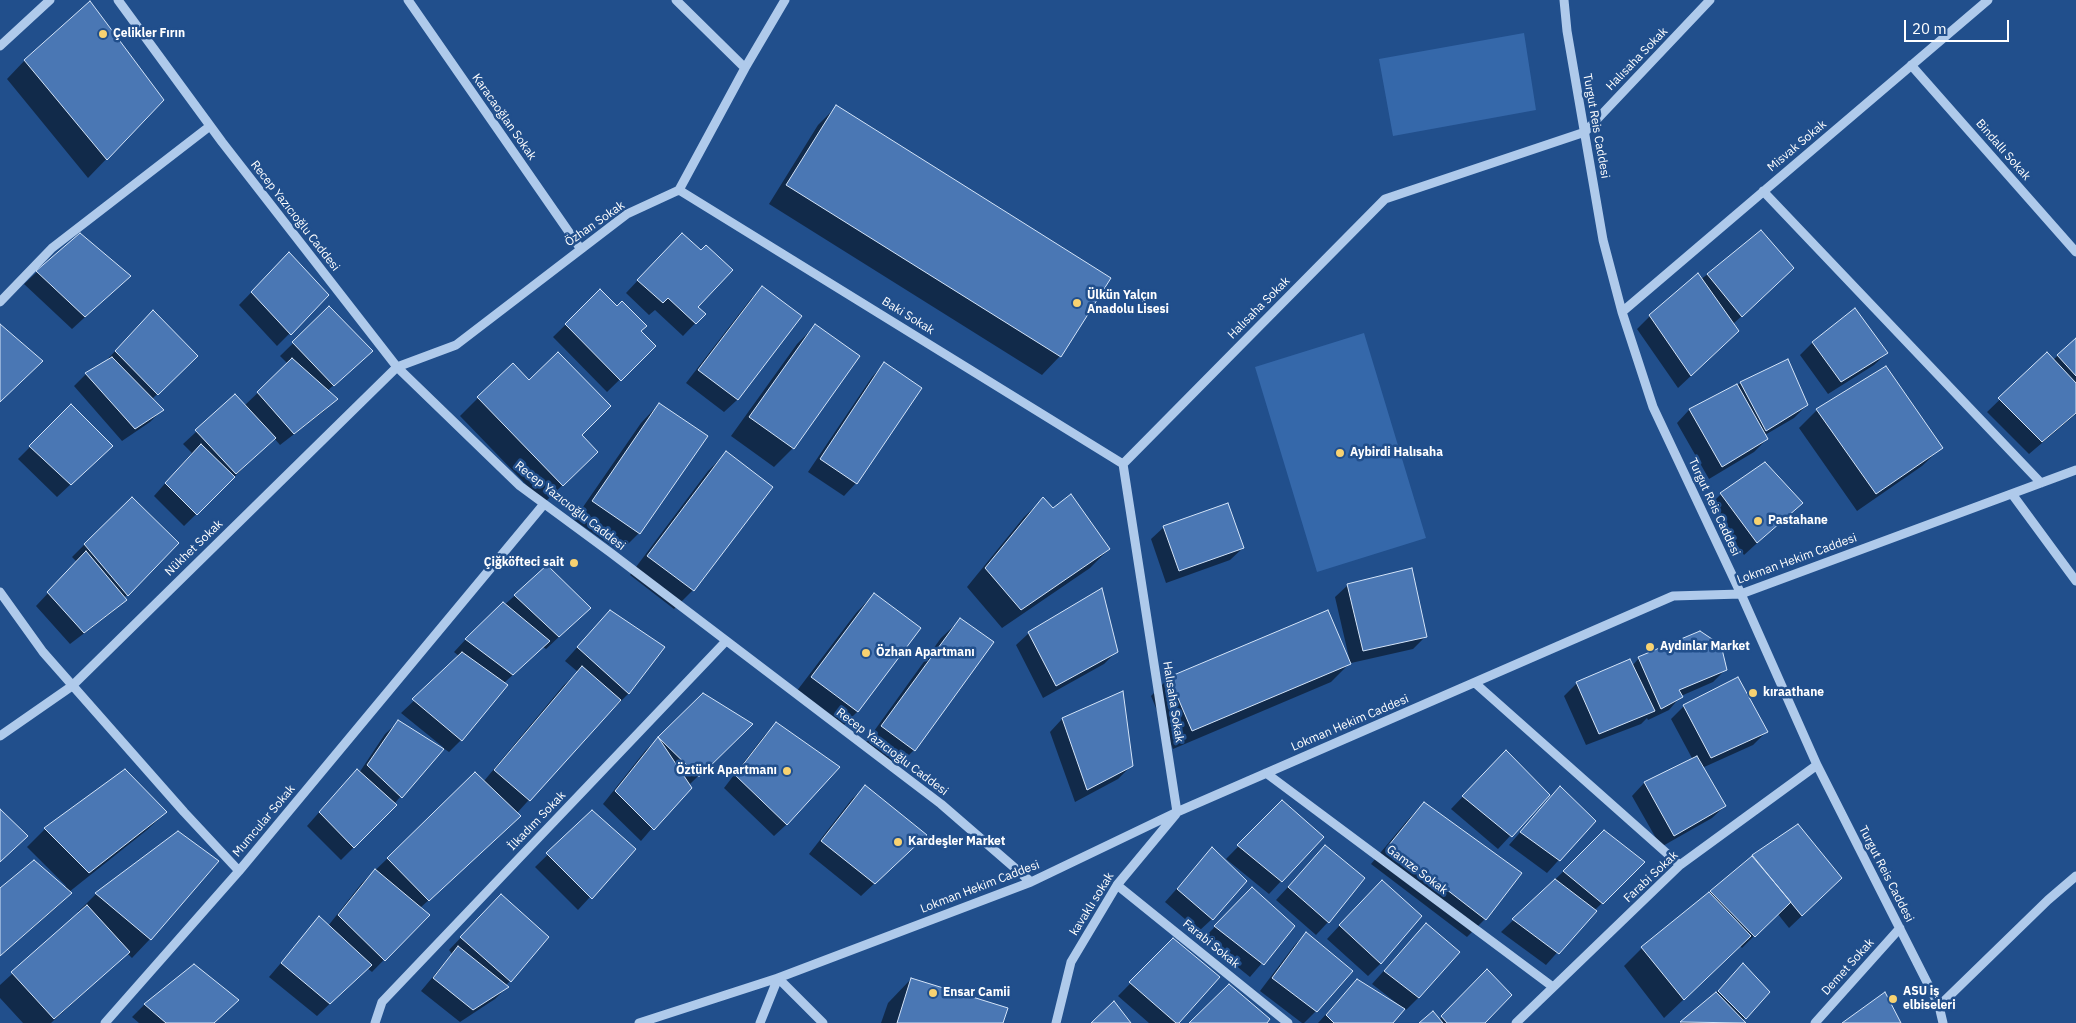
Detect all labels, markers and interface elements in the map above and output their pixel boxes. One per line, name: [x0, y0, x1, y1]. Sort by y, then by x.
scale bar: [1906, 10, 2011, 42]
text: 20 m: [1912, 19, 1947, 38]
street label: Halısaha Sokak: [1603, 24, 1671, 94]
place label: Çelikler Fırın: [113, 27, 185, 41]
marker: Çelikler Fırın: [97, 28, 109, 40]
street label: Karacaoğlan Sokak: [469, 71, 539, 163]
street label: Turgut Reis Caddesi: [1580, 72, 1612, 180]
street label: Misvak Sokak: [1765, 117, 1829, 175]
street label: Bindallı Sokak: [1973, 117, 2033, 183]
street label: Recep Yazıcıoğlu Caddesi: [247, 158, 343, 274]
street label: Özhan Sokak: [562, 198, 628, 250]
street label: Halısaha Sokak: [1225, 274, 1293, 342]
place label: Ülkün Yalçın Anadolu Lisesi: [1087, 289, 1169, 317]
street label: Baki Sokak: [879, 294, 937, 338]
marker: Ülkün Yalçın Anadolu Lisesi: [1071, 297, 1083, 309]
place label: Aybirdi Halısaha: [1350, 446, 1443, 460]
marker: Aybirdi Halısaha: [1334, 447, 1346, 459]
street label: Turgut Reis Caddesi: [1685, 456, 1743, 558]
street label: Recep Yazıcıoğlu Caddesi: [512, 458, 628, 554]
place label: Pastahane: [1768, 514, 1828, 528]
marker: Pastahane: [1752, 515, 1764, 527]
street label: Nükhet Sokak: [162, 517, 226, 579]
street label: Lokman Hekim Caddesi: [1735, 531, 1859, 587]
place label: Çiğköfteci sait: [484, 556, 564, 570]
marker: Çiğköfteci sait: [568, 557, 580, 569]
place label: Aydınlar Market: [1660, 640, 1750, 654]
marker: Aydınlar Market: [1644, 641, 1656, 653]
place label: Özhan Apartmanı: [876, 646, 975, 660]
marker: Özhan Apartmanı: [860, 647, 872, 659]
street label: Halısaha Sokak: [1159, 660, 1187, 744]
place label: kıraathane: [1763, 686, 1824, 700]
marker: kıraathane: [1747, 687, 1759, 699]
street label: Lokman Hekim Caddesi: [1289, 692, 1411, 754]
street label: Recep Yazıcıoğlu Caddesi: [833, 705, 951, 799]
place label: Öztürk Apartmanı: [676, 764, 777, 778]
marker: Öztürk Apartmanı: [781, 765, 793, 777]
street label: Mumcular Sokak: [230, 782, 298, 860]
street label: İlkadım Sokak: [505, 788, 569, 854]
street label: Turgut Reis Caddesi: [1855, 823, 1917, 925]
place label: Kardeşler Market: [908, 835, 1005, 849]
marker: Kardeşler Market: [892, 836, 904, 848]
street label: Gamze Sokak: [1384, 842, 1450, 898]
street label: Farabi Sokak: [1621, 848, 1681, 906]
street label: Lokman Hekim Caddesi: [918, 858, 1042, 916]
street label: kavaklı sokak: [1067, 870, 1117, 938]
street label: Farabi Sokak: [1180, 917, 1242, 971]
street label: Demet Sokak: [1819, 936, 1877, 998]
place label: ASU iş elbiseleri: [1903, 985, 1956, 1013]
place label: Ensar Camii: [943, 986, 1010, 1000]
marker: Ensar Camii: [927, 987, 939, 999]
marker: ASU iş elbiseleri: [1887, 993, 1899, 1005]

